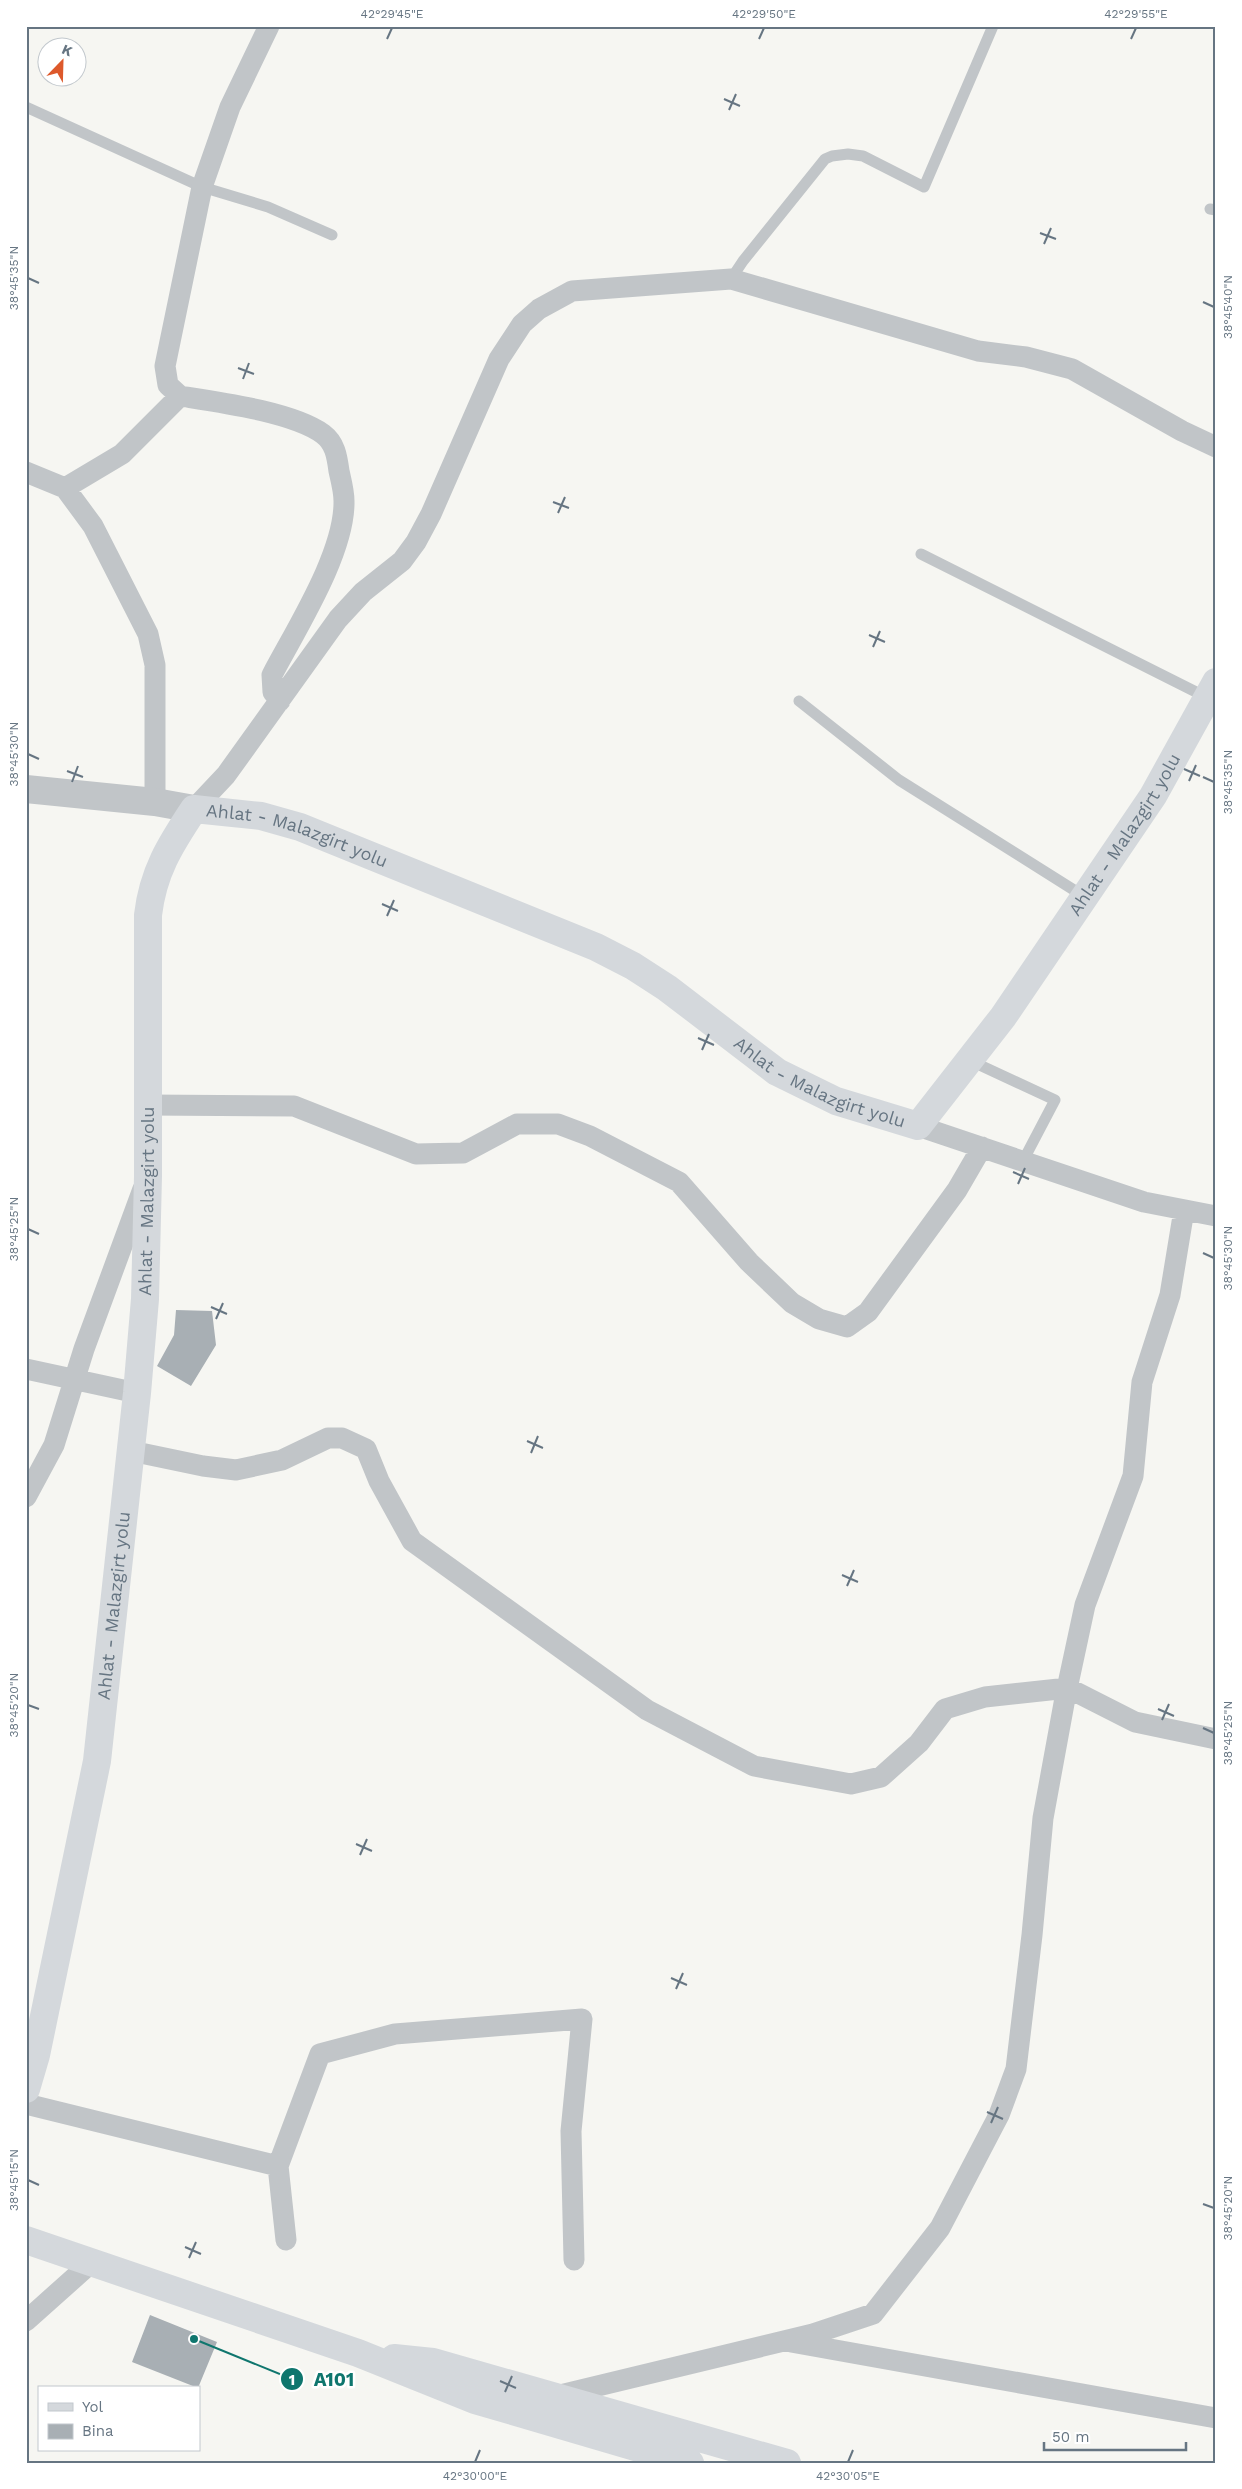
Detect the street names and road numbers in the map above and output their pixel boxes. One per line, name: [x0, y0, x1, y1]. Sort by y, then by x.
street label: Ahlat - Malazgirt yolu: [1064, 750, 1185, 919]
street label: Ahlat - Malazgirt yolu: [205, 799, 391, 871]
street label: Ahlat - Malazgirt yolu: [730, 1032, 908, 1132]
street label: Ahlat - Malazgirt yolu: [134, 1107, 158, 1296]
street label: Ahlat - Malazgirt yolu: [93, 1510, 134, 1701]

